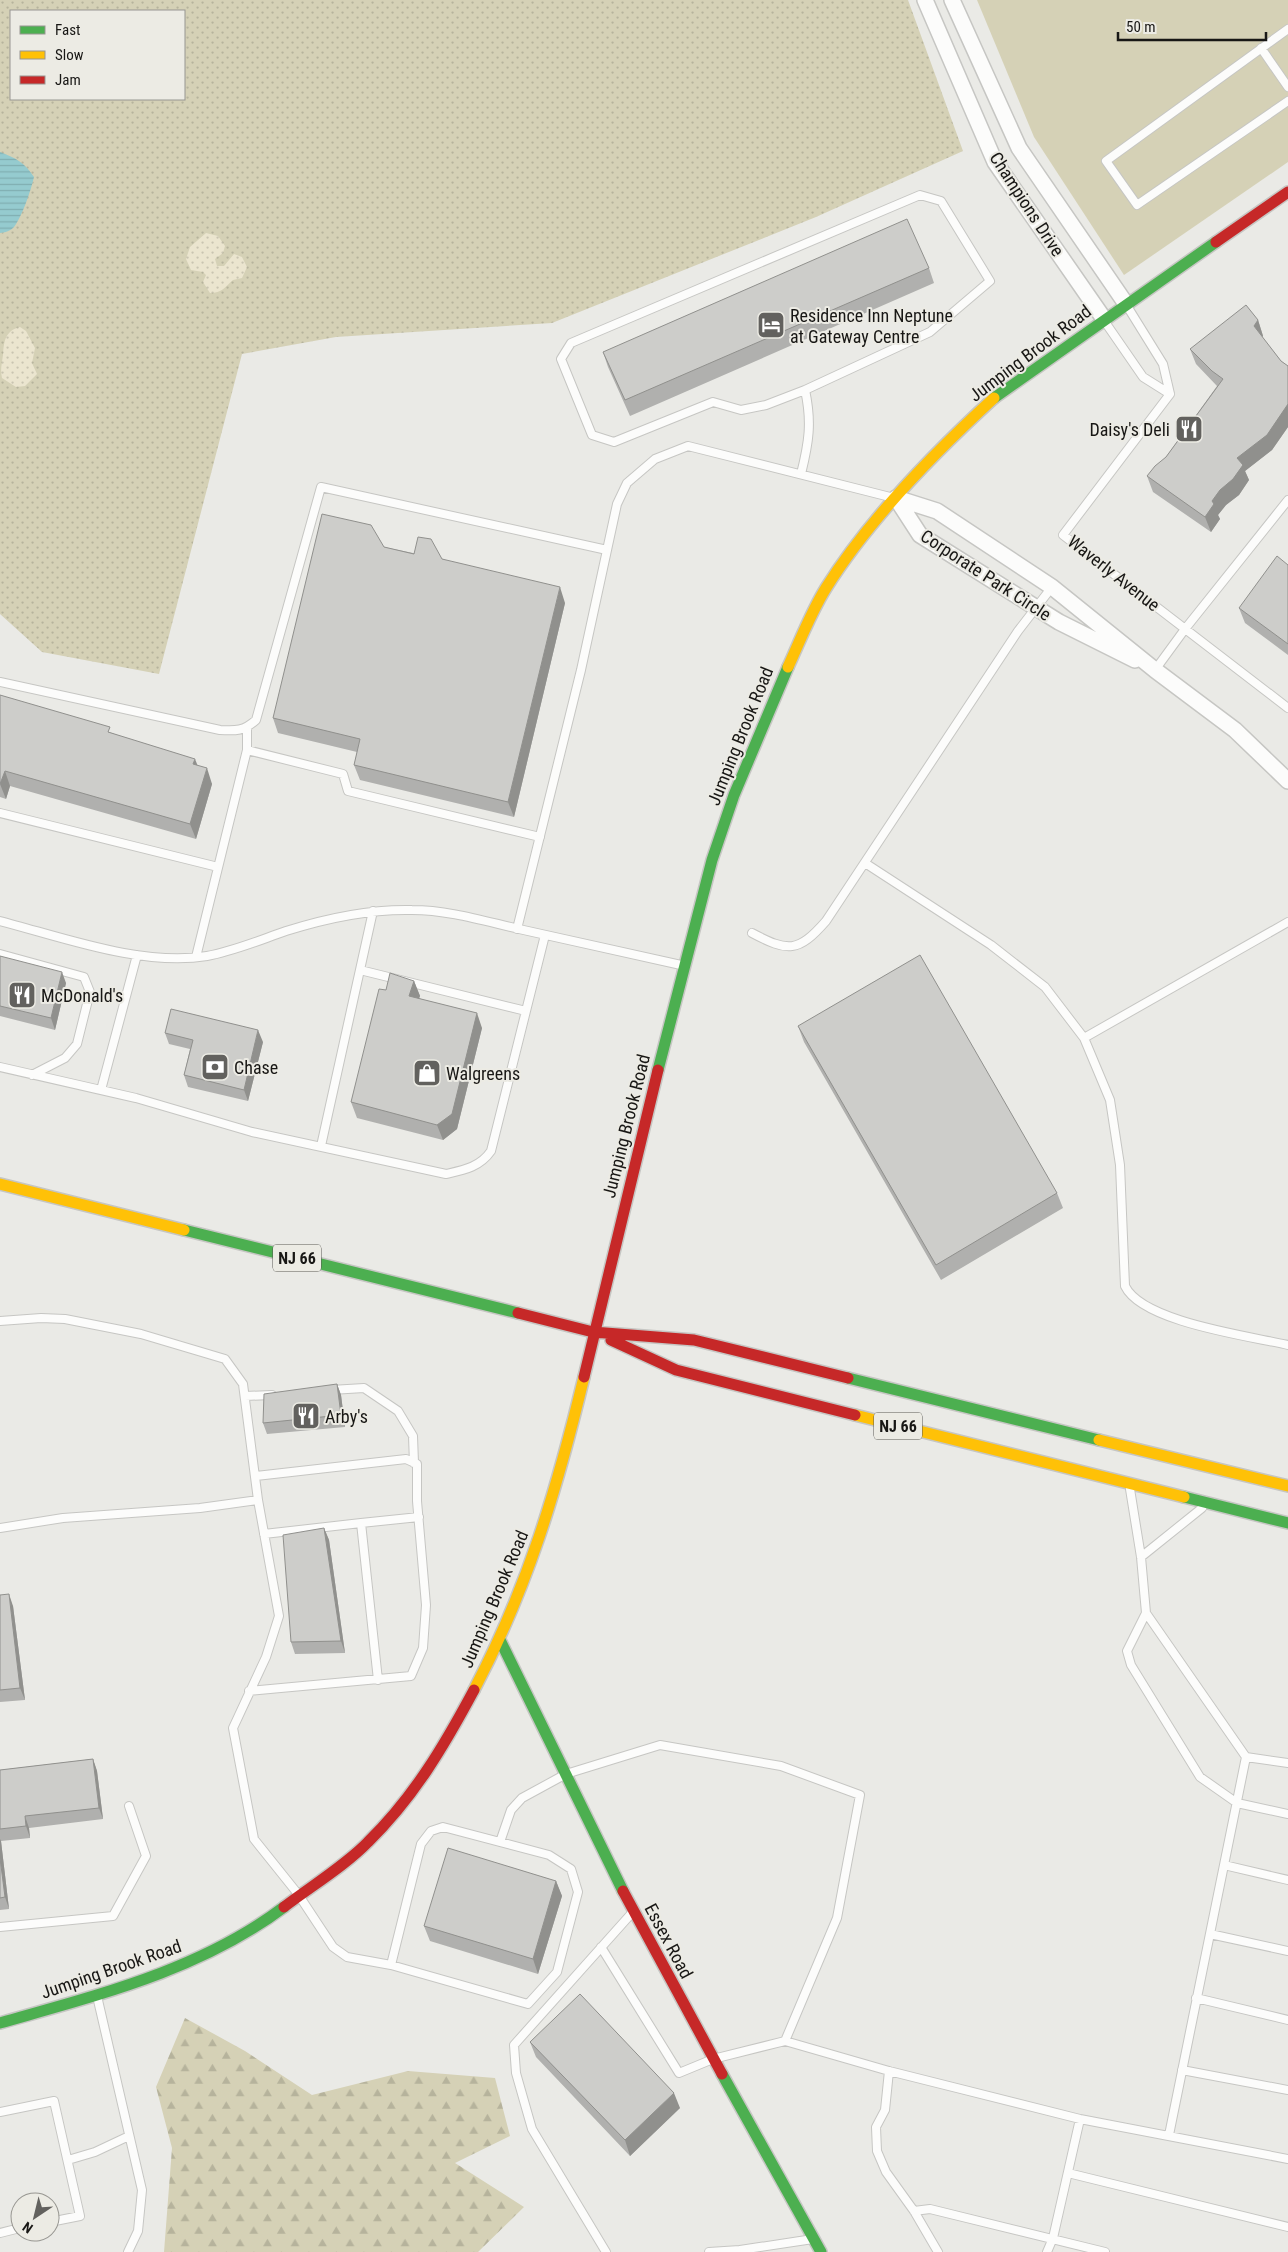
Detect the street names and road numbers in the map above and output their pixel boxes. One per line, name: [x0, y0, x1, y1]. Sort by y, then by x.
street label: Champions Drive: [985, 148, 1069, 260]
street label: Jumping Brook Road: [965, 300, 1095, 406]
street label: Corporate Park Circle: [917, 525, 1055, 625]
street label: Waverly Avenue: [1064, 531, 1164, 615]
street label: Jumping Brook Road: [703, 664, 777, 808]
street label: Jumping Brook Road: [598, 1052, 654, 1200]
road number: NJ 66: [273, 1244, 321, 1272]
road number: NJ 66: [874, 1412, 922, 1440]
street label: Jumping Brook Road: [456, 1527, 532, 1671]
street label: Essex Road: [640, 1900, 698, 1982]
street label: Jumping Brook Road: [38, 1935, 184, 2003]

